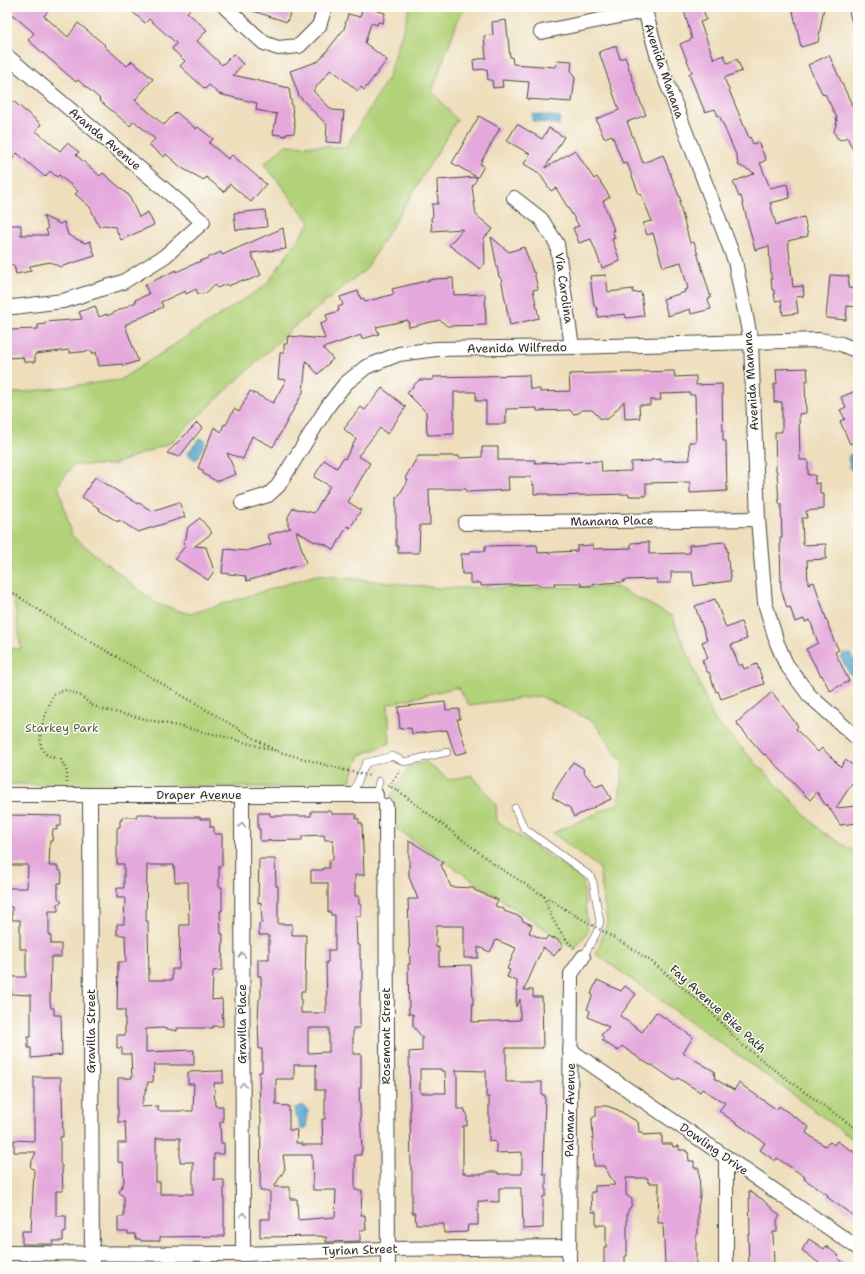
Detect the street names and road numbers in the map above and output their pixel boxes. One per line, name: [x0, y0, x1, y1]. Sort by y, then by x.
street label: Avenida Manana: [640, 21, 688, 121]
street label: Aranda Avenue: [65, 104, 145, 174]
street label: Via Carolina: [551, 252, 577, 325]
street label: Avenida Manana: [740, 330, 762, 431]
street label: Avenida Wilfredo: [467, 339, 567, 357]
street label: Manana Place: [570, 512, 654, 530]
street label: Draper Avenue: [156, 787, 242, 803]
street label: Fay Avenue Bike Path: [666, 961, 770, 1057]
street label: Gravilla Place: [234, 984, 250, 1064]
street label: Rosemont Street: [378, 988, 394, 1084]
street label: Gravilla Street: [83, 989, 99, 1073]
street label: Palomar Avenue: [561, 1063, 579, 1157]
street label: Dowling Drive: [676, 1119, 752, 1179]
street label: Tyrian Street: [322, 1241, 398, 1259]

